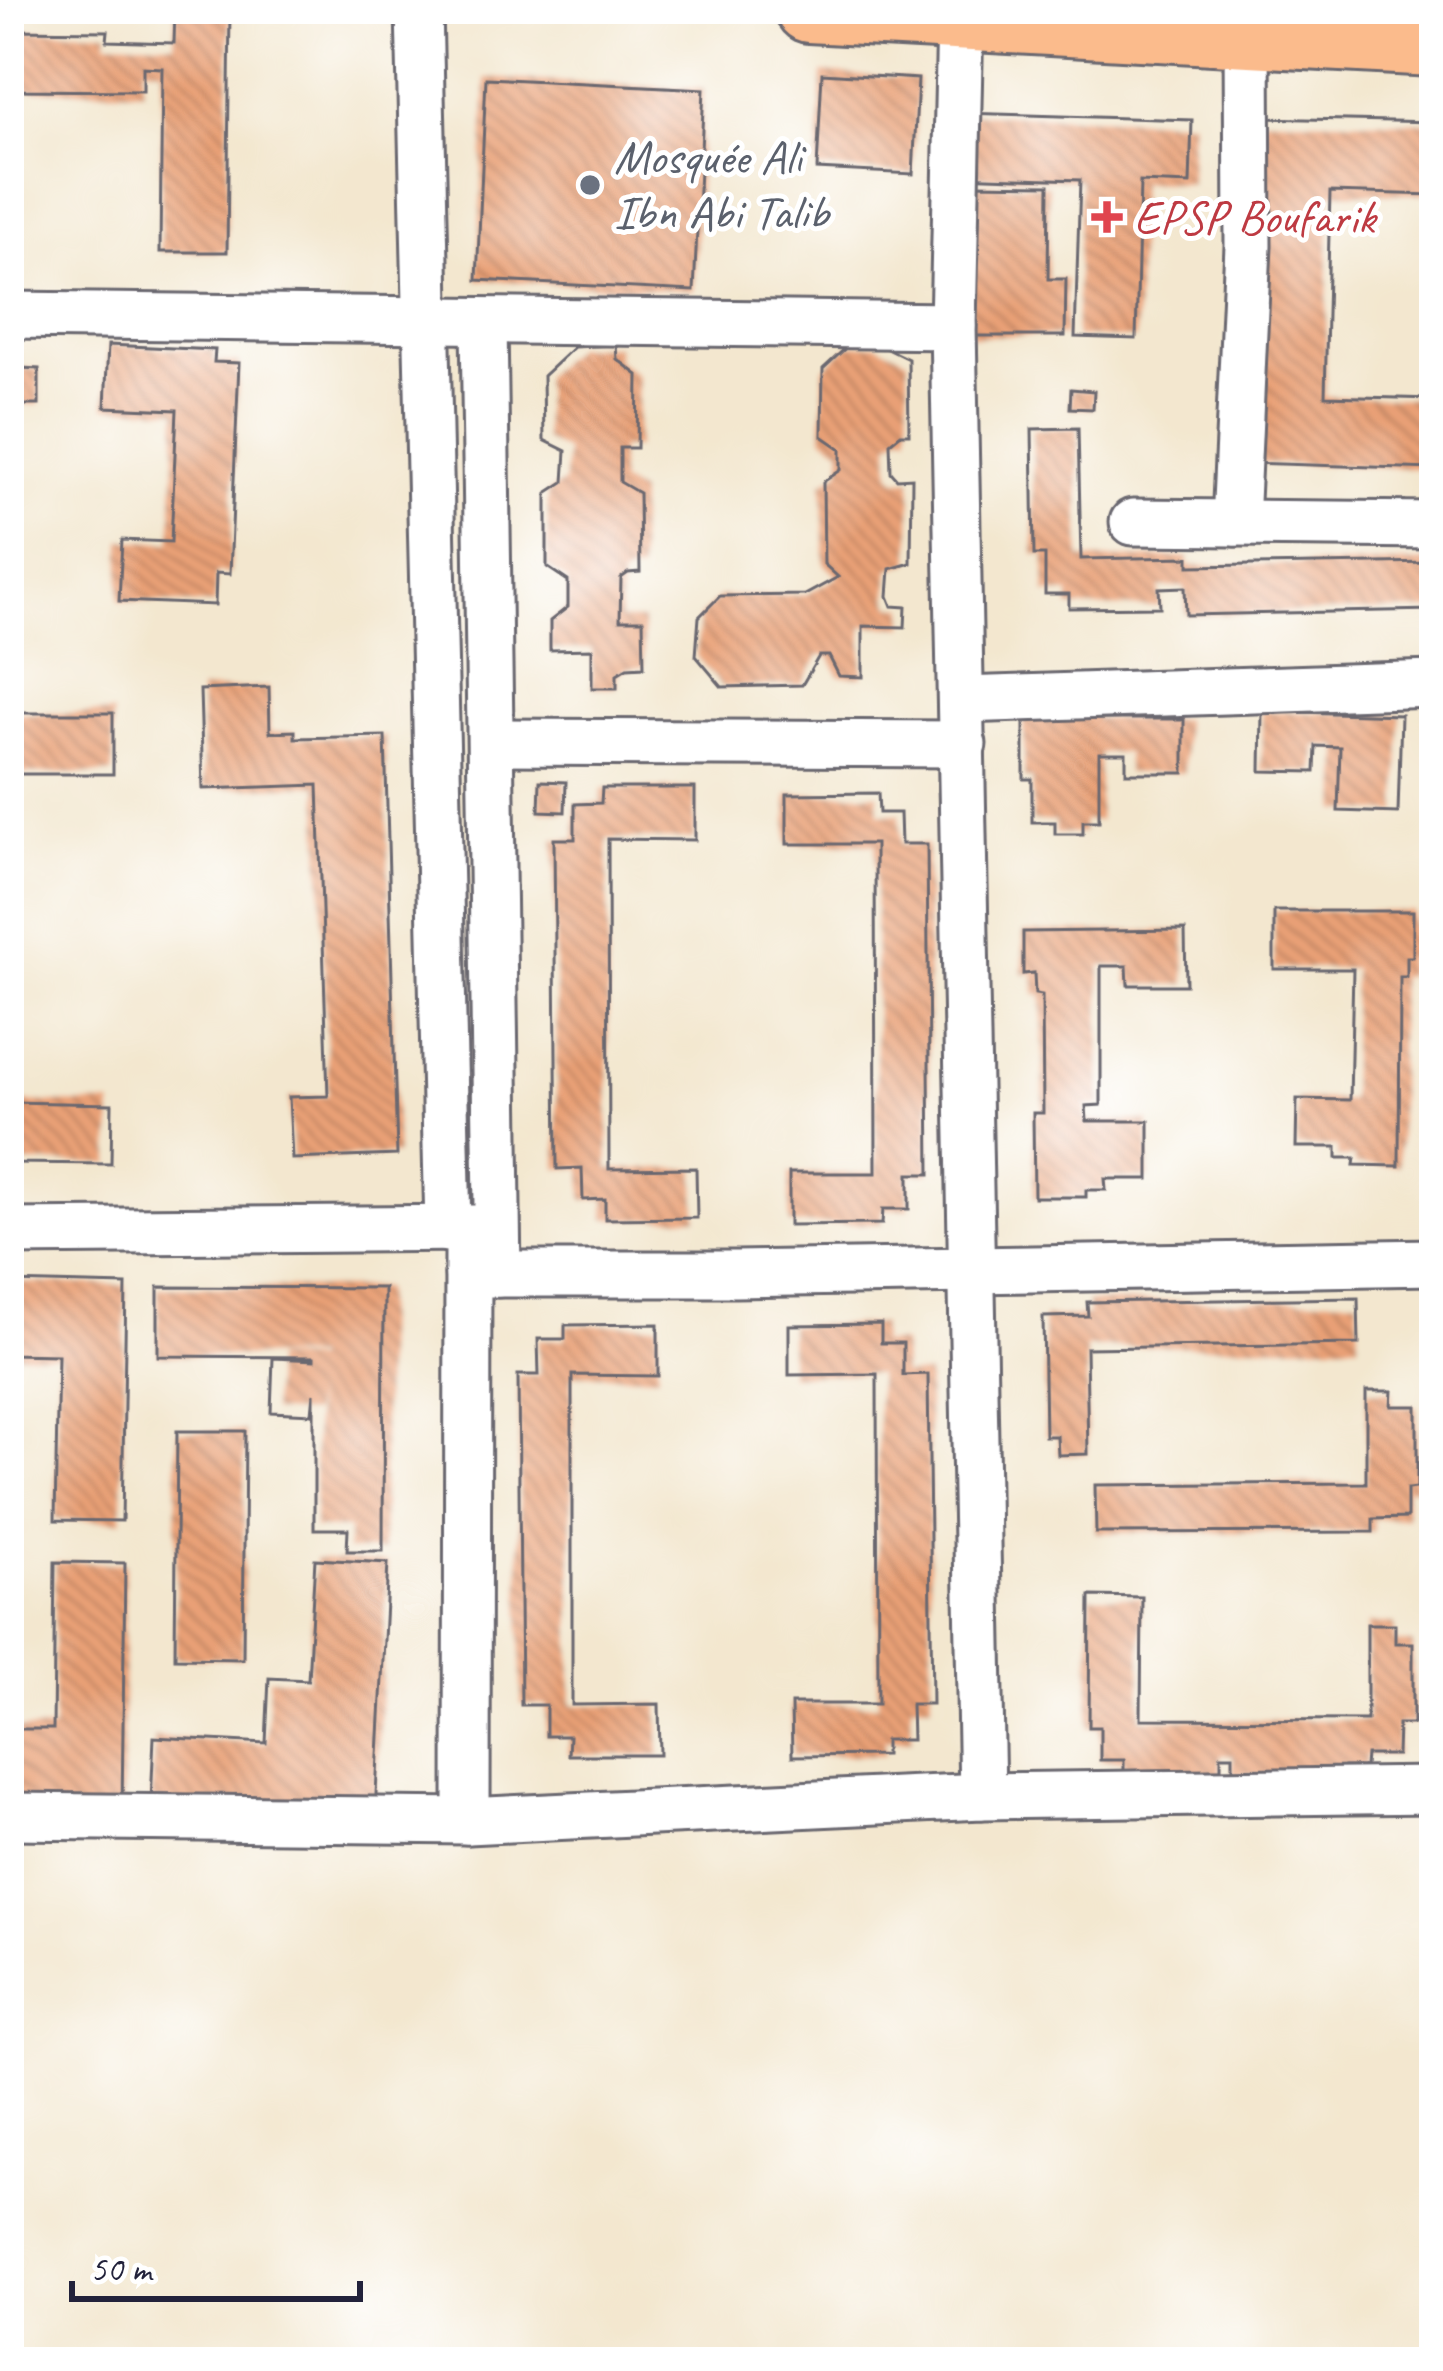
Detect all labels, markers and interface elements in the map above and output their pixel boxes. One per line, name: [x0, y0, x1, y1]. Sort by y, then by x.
place label: Mosquée Ali Ibn Abi Talib: [614, 127, 832, 242]
marker: Mosquée Ali Ibn Abi Talib: [577, 172, 603, 198]
place label: EPSP Boufarik: [1134, 187, 1378, 247]
marker: EPSP Boufarik: [1091, 201, 1123, 233]
scale bar: [72, 2227, 360, 2301]
text: 50 m: [90, 2246, 154, 2292]

